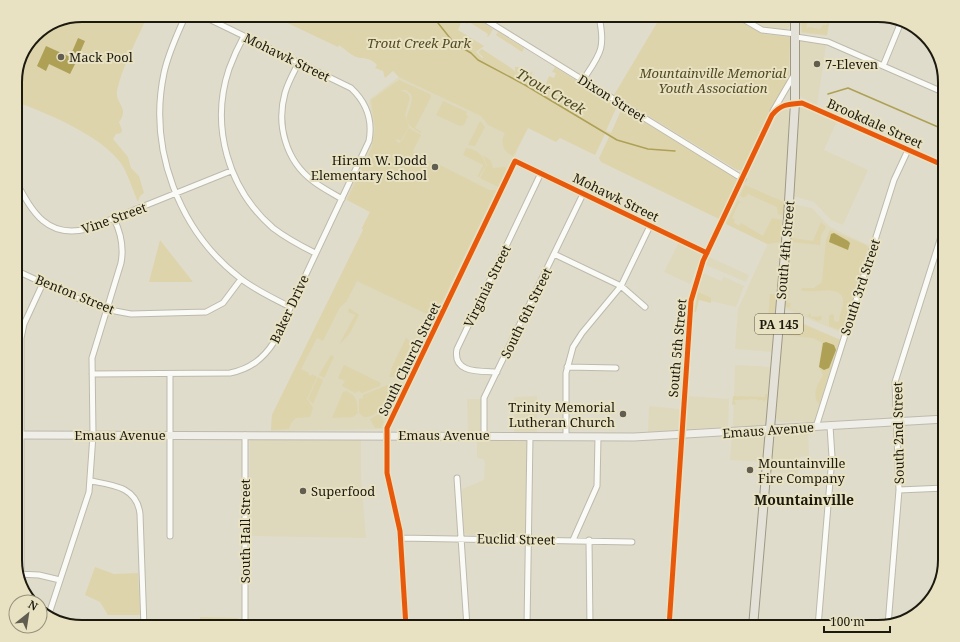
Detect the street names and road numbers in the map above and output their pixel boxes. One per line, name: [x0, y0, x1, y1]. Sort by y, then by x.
street label: Mohawk Street: [241, 28, 333, 86]
street label: Dixon Street: [575, 70, 650, 126]
street label: Brookdale Street: [824, 94, 926, 152]
street label: Mohawk Street: [570, 168, 662, 226]
street label: Vine Street: [79, 198, 149, 238]
street label: South 4th Street: [772, 200, 798, 300]
street label: South 3rd Street: [836, 236, 884, 337]
street label: Virginia Street: [459, 241, 515, 330]
street label: South 6th Street: [496, 264, 556, 361]
street label: Benton Street: [33, 270, 118, 318]
street label: Baker Drive: [265, 272, 313, 346]
street label: South 5th Street: [664, 298, 690, 398]
street label: South Church Street: [374, 299, 444, 419]
road number: PA 145: [755, 314, 803, 334]
street label: South 2nd Street: [888, 381, 908, 484]
street label: Emaus Avenue: [722, 418, 814, 442]
street label: Emaus Avenue: [74, 426, 166, 444]
street label: Emaus Avenue: [398, 426, 490, 444]
street label: South Hall Street: [236, 478, 254, 583]
street label: Euclid Street: [477, 529, 556, 549]

